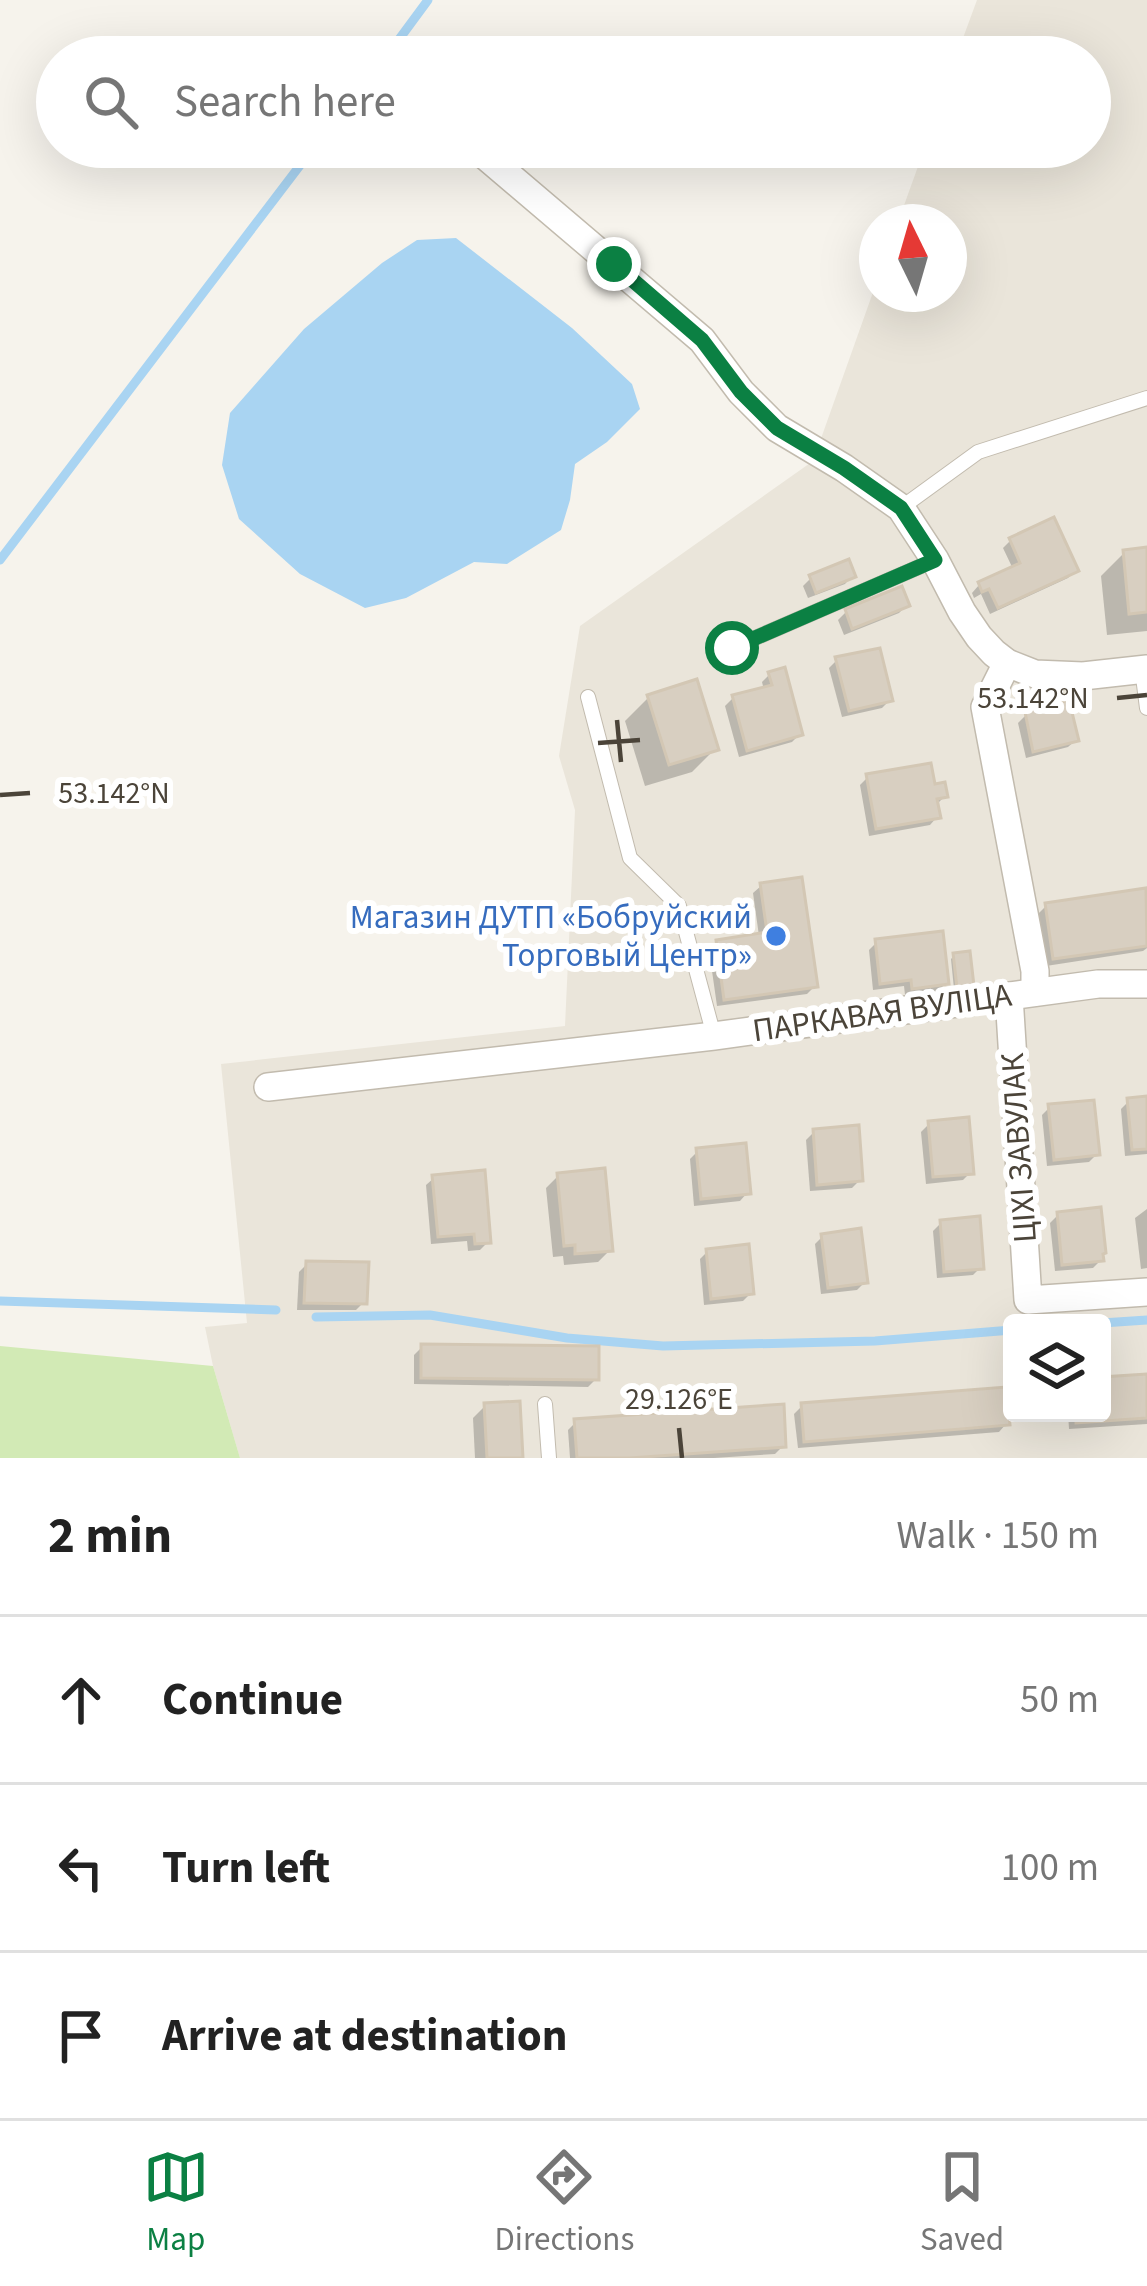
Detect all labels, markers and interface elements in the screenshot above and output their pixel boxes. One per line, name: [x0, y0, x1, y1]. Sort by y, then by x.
search box: [36, 36, 1111, 168]
icon: search: [78, 69, 144, 135]
text: Search here: [174, 70, 396, 134]
north arrow: [859, 204, 967, 312]
route end: [587, 237, 641, 291]
route start: [705, 621, 759, 675]
text: 53.142°N: [977, 677, 1089, 720]
text: 53.142°N: [58, 772, 170, 815]
place label: Магазин ДУТП «Бобруйский Торговый Центр»: [350, 894, 752, 979]
marker: Магазин ДУТП «Бобруйский Торговый Центр»: [763, 923, 789, 949]
street label: ПАРКАВАЯ ВУЛІЦА: [749, 972, 1015, 1054]
street label: ЦІХІ ЗАВУЛАК: [989, 1051, 1049, 1244]
map controls: [1003, 1314, 1111, 1422]
button: layers: [1003, 1314, 1111, 1422]
text: 29.126°E: [625, 1378, 733, 1421]
text: 2 min: [48, 1500, 172, 1572]
text: Walk · 150 m: [896, 1508, 1099, 1564]
icon: ahead: [48, 1667, 114, 1733]
text: Continue: [162, 1668, 343, 1732]
text: 50 m: [1020, 1672, 1099, 1728]
icon: left: [48, 1835, 114, 1901]
text: Turn left: [162, 1836, 330, 1900]
text: 100 m: [1001, 1840, 1099, 1896]
icon: arrive: [48, 2003, 114, 2069]
text: Arrive at destination: [162, 2004, 567, 2068]
tab: Map: [143, 2144, 209, 2263]
tab: Directions: [495, 2144, 634, 2263]
tab: Saved: [920, 2144, 1004, 2263]

